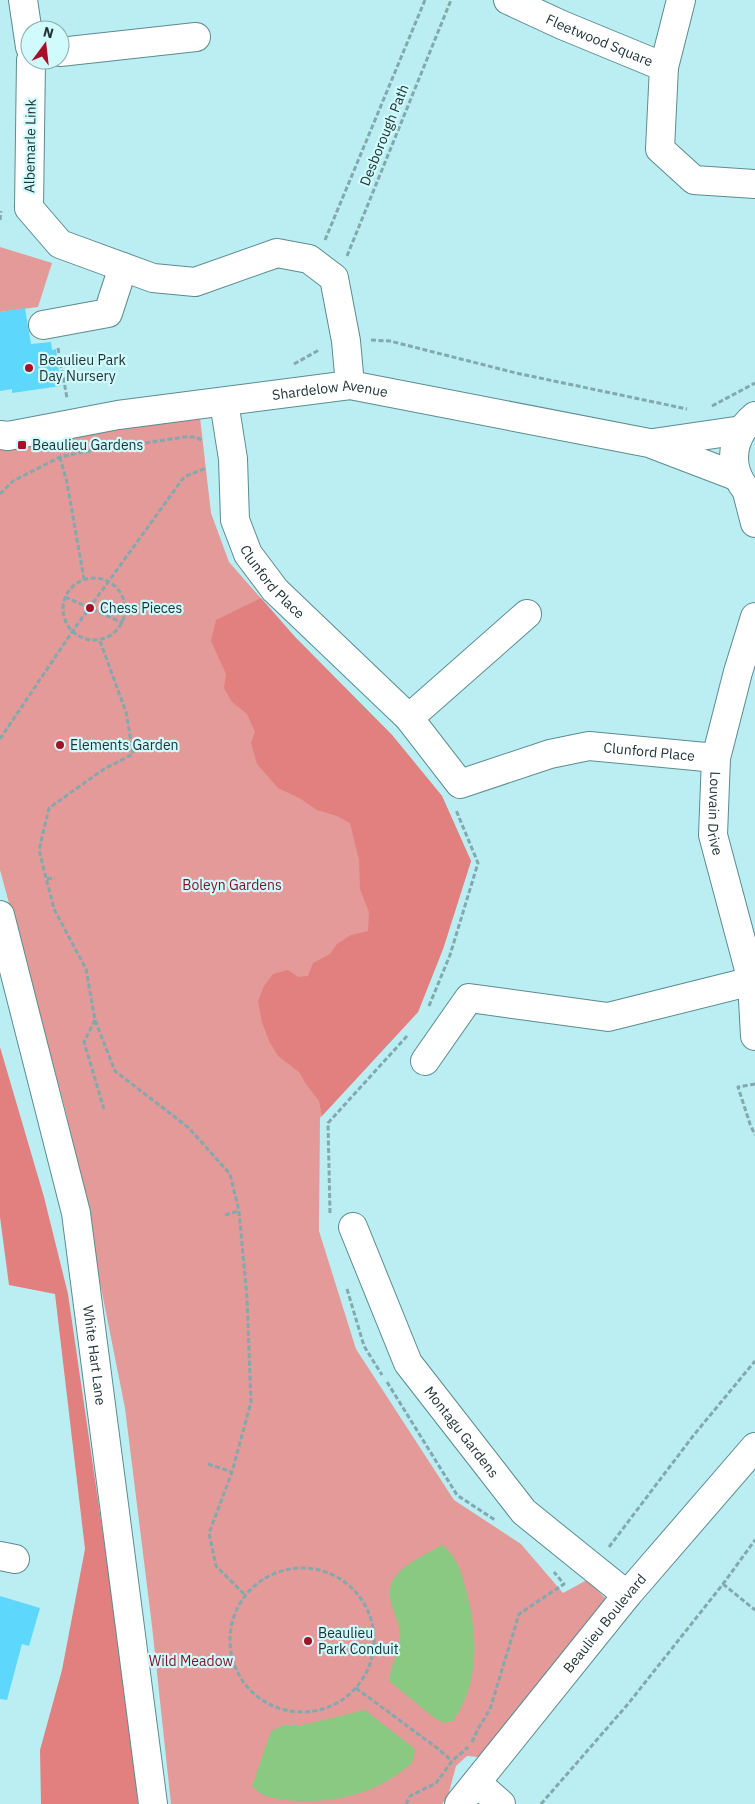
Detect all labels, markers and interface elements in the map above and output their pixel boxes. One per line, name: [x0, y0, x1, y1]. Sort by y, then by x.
street label: Fleetwood Square: [543, 10, 656, 71]
north arrow: [20, 20, 70, 70]
text: N: [41, 22, 56, 42]
street label: Desborough Path: [355, 82, 413, 188]
street label: Albemarle Link: [20, 98, 40, 193]
place label: Beaulieu Park Day Nursery: [39, 351, 126, 385]
marker: Beaulieu Park Day Nursery: [23, 362, 35, 374]
street label: Shardelow Avenue: [271, 376, 390, 404]
place label: Beaulieu Gardens: [32, 436, 144, 454]
marker: Beaulieu Gardens: [16, 439, 28, 451]
street label: Clunford Place: [236, 542, 309, 623]
place label: Chess Pieces: [100, 599, 183, 617]
marker: Chess Pieces: [84, 602, 96, 614]
place label: Elements Garden: [70, 736, 179, 754]
street label: Clunford Place: [603, 738, 696, 765]
marker: Elements Garden: [54, 739, 66, 751]
street label: Louvain Drive: [704, 771, 727, 858]
park label: Boleyn Gardens: [182, 876, 282, 894]
street label: White Hart Lane: [79, 1304, 110, 1407]
street label: Montagu Gardens: [420, 1383, 503, 1481]
street label: Beaulieu Boulevard: [559, 1570, 650, 1676]
place label: Beaulieu Park Conduit: [318, 1624, 399, 1658]
marker: Beaulieu Park Conduit: [302, 1635, 314, 1647]
park label: Wild Meadow: [149, 1652, 233, 1670]

